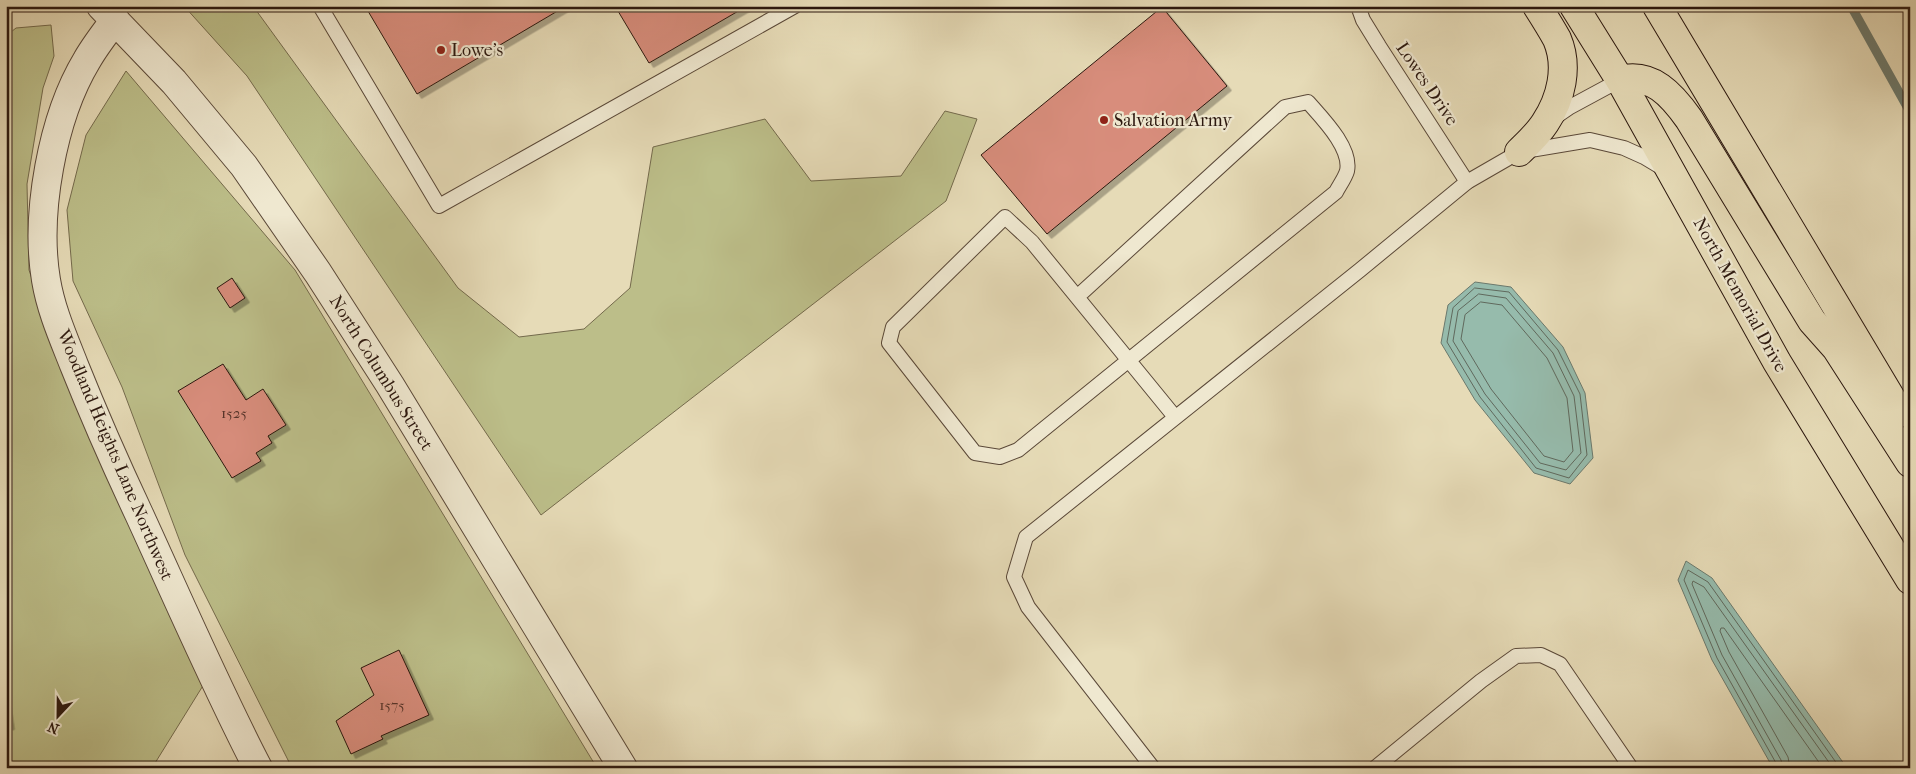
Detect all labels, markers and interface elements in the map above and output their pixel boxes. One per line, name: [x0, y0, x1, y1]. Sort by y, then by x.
street label: Lowes Drive: [1391, 38, 1463, 130]
place label: Lowe's: [451, 40, 503, 61]
marker: Lowe's: [435, 44, 447, 56]
place label: Salvation Army: [1114, 110, 1233, 131]
marker: Salvation Army: [1098, 114, 1110, 126]
street label: North Memorial Drive: [1689, 214, 1791, 376]
street label: North Columbus Street: [325, 292, 438, 455]
street label: Woodland Heights Lane Northwest: [52, 326, 178, 584]
house number: 1525: [221, 404, 247, 422]
north arrow: [32, 692, 82, 742]
house number: 1575: [379, 696, 405, 714]
text: N: [45, 718, 61, 737]

